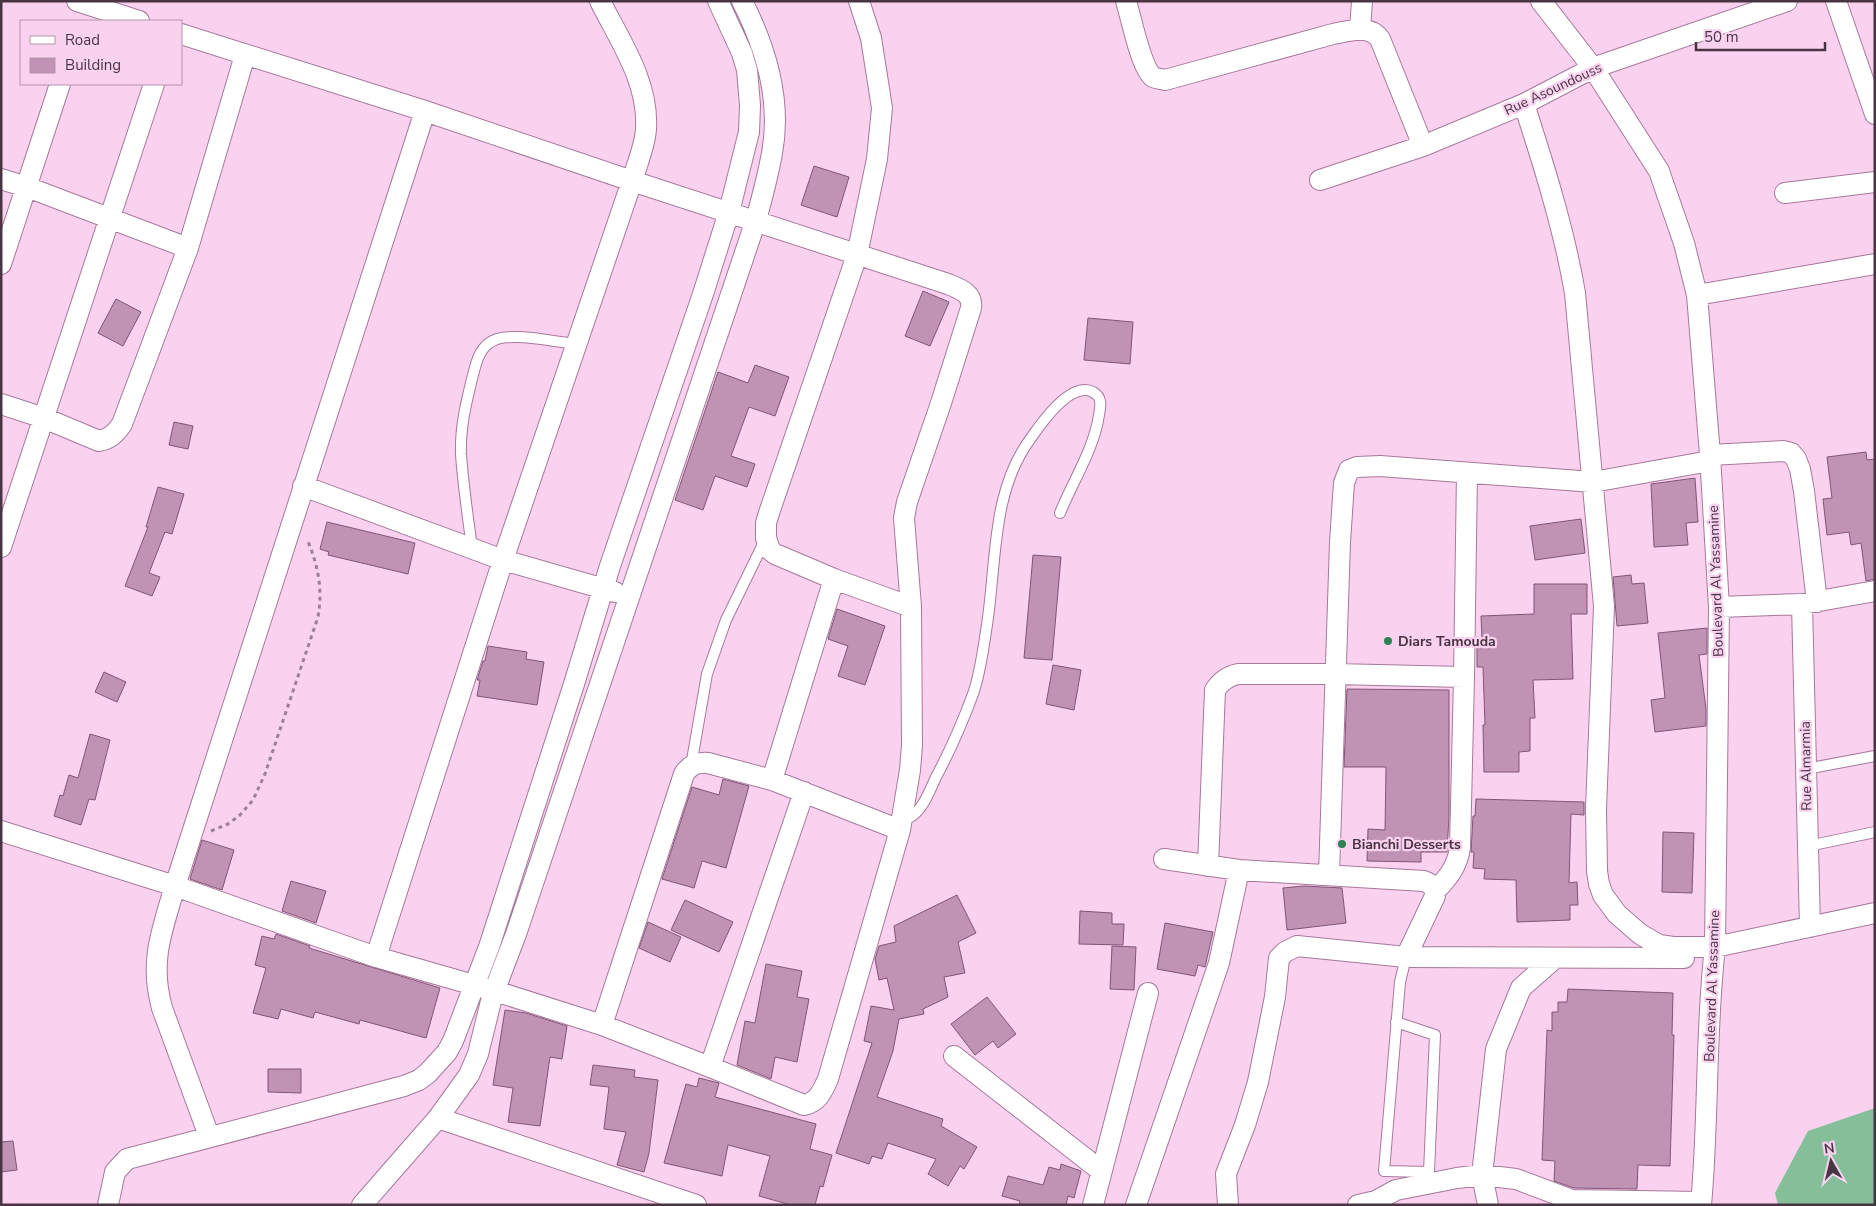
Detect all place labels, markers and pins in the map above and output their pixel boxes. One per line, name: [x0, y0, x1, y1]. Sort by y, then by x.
place label: Diars Tamouda: [1398, 632, 1496, 651]
marker: Diars Tamouda: [1382, 635, 1394, 647]
place label: Bianchi Desserts: [1352, 835, 1461, 854]
marker: Bianchi Desserts: [1336, 838, 1348, 850]

